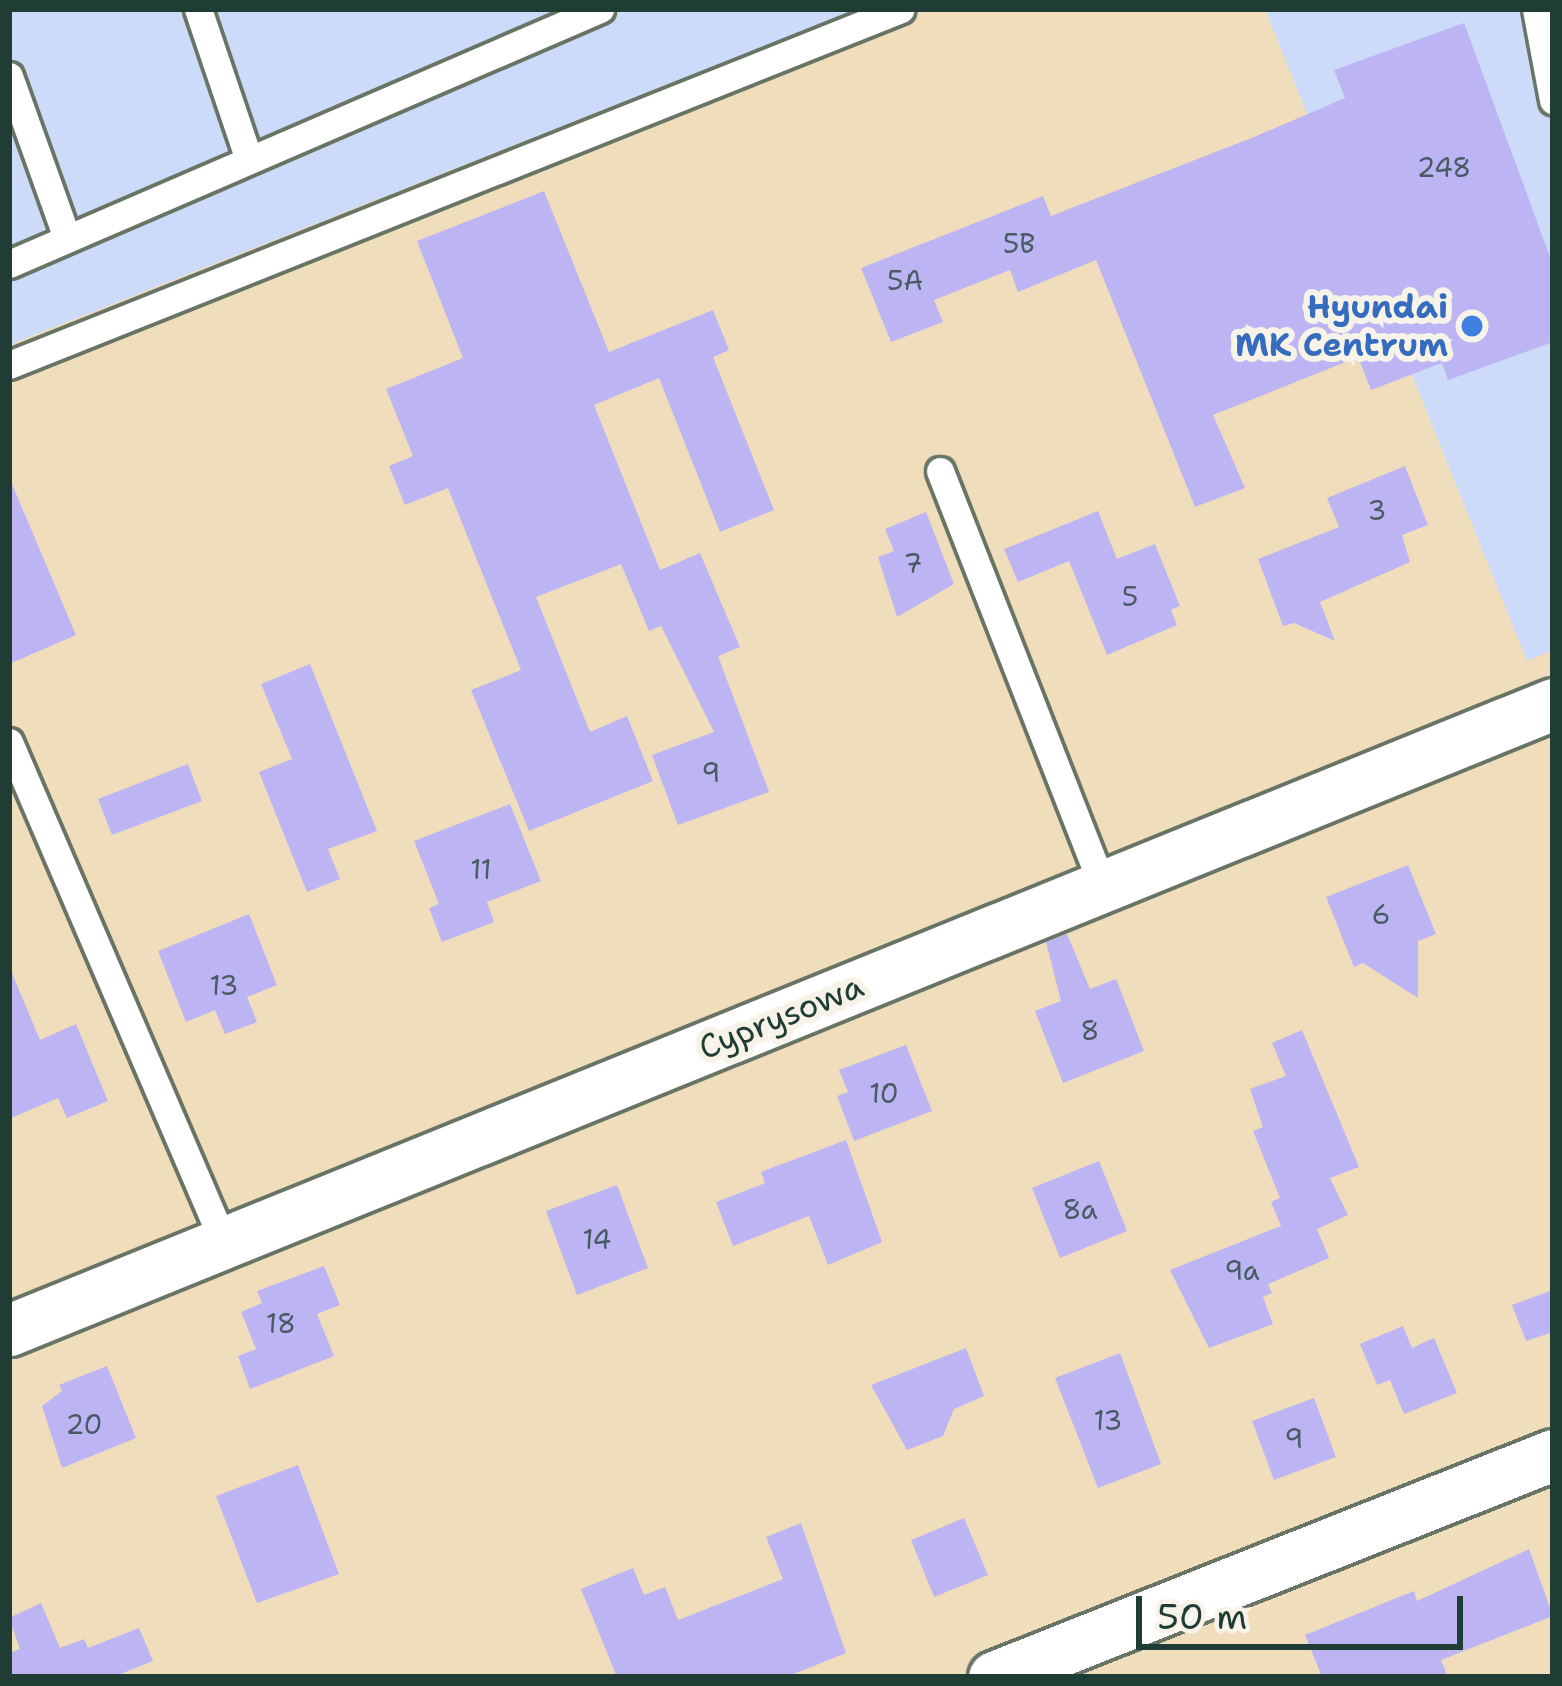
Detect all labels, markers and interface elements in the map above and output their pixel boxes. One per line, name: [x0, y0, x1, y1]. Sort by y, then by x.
house number: 248: [1417, 152, 1471, 184]
house number: 5B: [1003, 228, 1035, 260]
house number: 5A: [887, 265, 923, 297]
place label: Hyundai MK Centrum: [1235, 287, 1448, 365]
marker: Hyundai MK Centrum: [1459, 313, 1485, 339]
house number: 3: [1368, 495, 1386, 527]
house number: 7: [904, 548, 922, 580]
house number: 5: [1122, 581, 1138, 613]
house number: 9: [702, 757, 720, 789]
house number: 11: [470, 854, 492, 886]
house number: 6: [1372, 899, 1390, 931]
street label: Cyprysowa: [693, 966, 869, 1068]
house number: 13: [210, 970, 238, 1002]
house number: 8: [1081, 1015, 1099, 1047]
house number: 10: [869, 1078, 899, 1110]
house number: 8a: [1063, 1194, 1097, 1226]
house number: 14: [583, 1224, 611, 1256]
house number: 9a: [1224, 1255, 1260, 1287]
house number: 18: [266, 1308, 296, 1340]
house number: 13: [1094, 1405, 1122, 1437]
house number: 20: [66, 1409, 102, 1441]
house number: 9: [1285, 1423, 1303, 1455]
scale bar: [1142, 1572, 1469, 1646]
text: 50 m: [1157, 1592, 1247, 1641]

